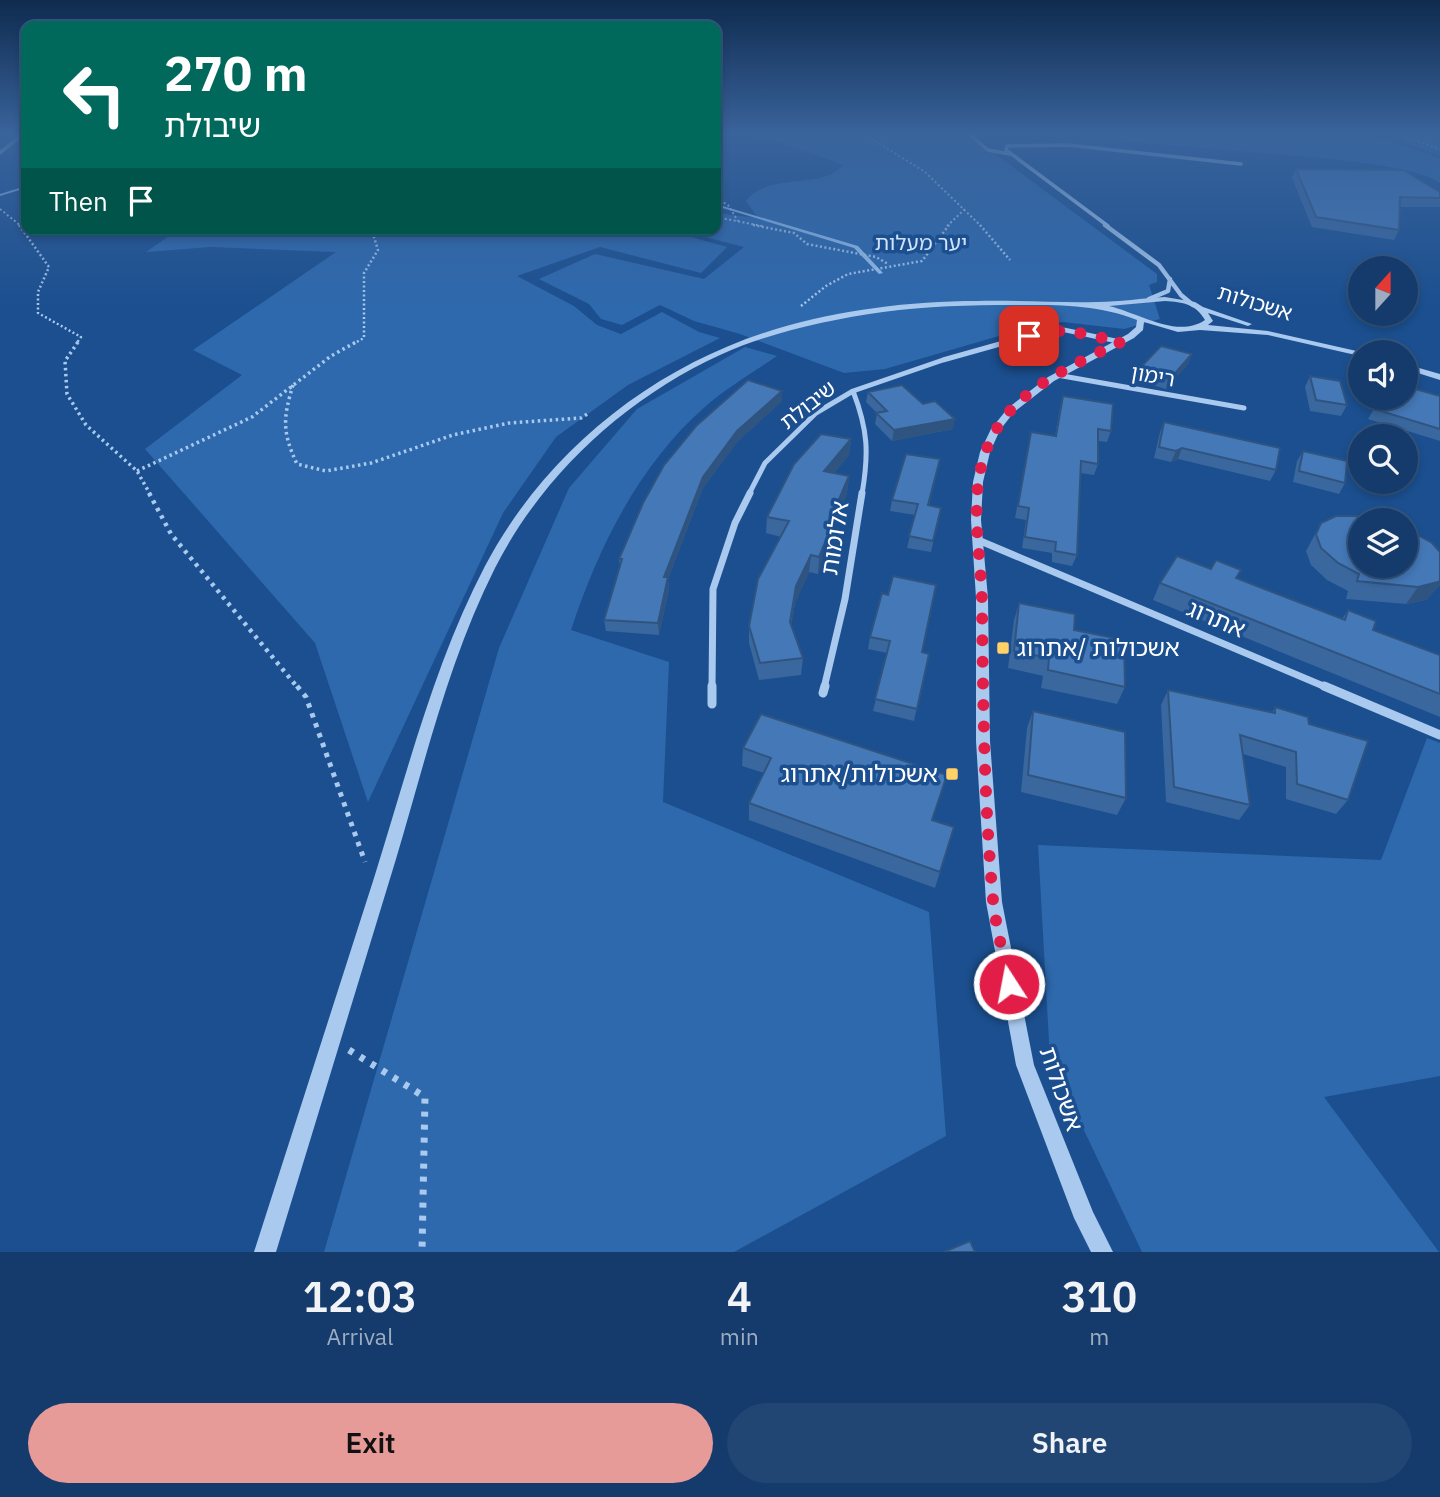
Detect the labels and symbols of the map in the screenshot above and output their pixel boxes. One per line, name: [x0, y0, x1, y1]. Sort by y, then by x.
park label: יער מעלות: [875, 228, 967, 256]
north arrow: [1348, 256, 1418, 326]
street label: אשכולות: [1215, 277, 1296, 327]
pin: [999, 306, 1059, 366]
street label: רימון: [1129, 357, 1177, 393]
street label: שיבולת: [774, 374, 841, 435]
street label: אלומות: [812, 499, 856, 577]
street label: אתרוג: [1182, 592, 1250, 645]
place label: אשכולות /אתרוג: [1017, 631, 1180, 663]
marker: אשכולות /אתרוג: [995, 640, 1011, 656]
place label: אשכולות/אתרוג: [781, 757, 938, 789]
marker: אשכולות/אתרוג: [944, 766, 960, 782]
position arrow: [972, 947, 1046, 1021]
street label: אשכולות: [1033, 1042, 1091, 1135]

